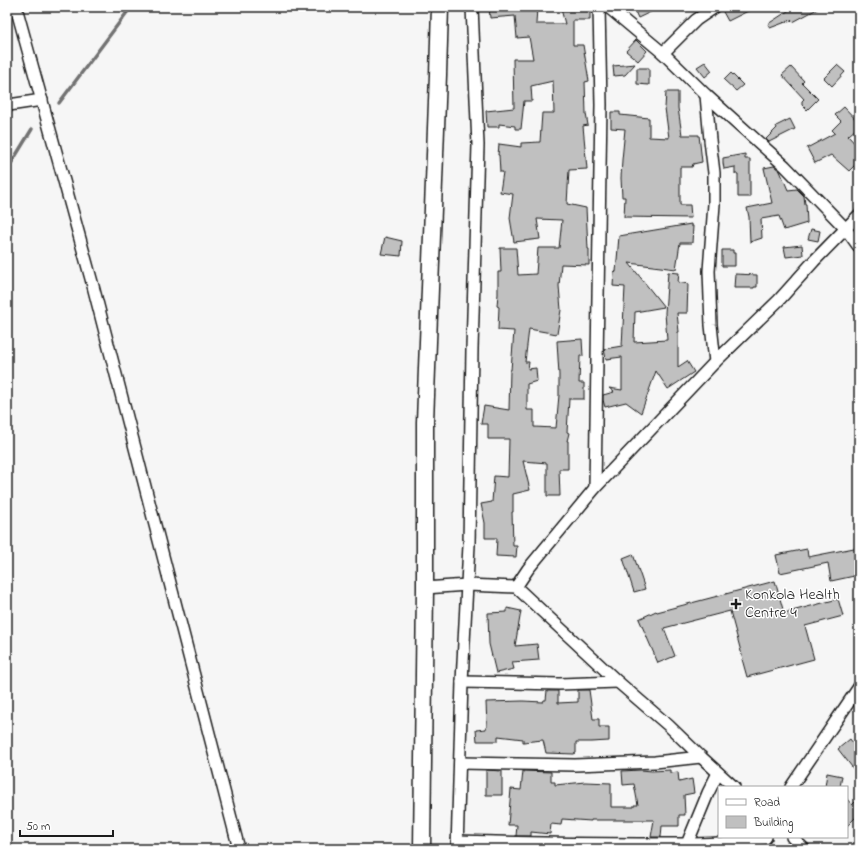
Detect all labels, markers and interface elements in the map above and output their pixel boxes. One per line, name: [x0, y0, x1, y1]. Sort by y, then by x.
place label: Konkola Health Centre 4: [745, 583, 840, 625]
marker: Konkola Health Centre 4: [730, 598, 742, 610]
legend: [718, 786, 848, 838]
text: Road: [754, 794, 780, 812]
scale bar: [20, 812, 113, 838]
text: Building: [753, 814, 793, 833]
text: 50 m: [26, 818, 50, 836]

